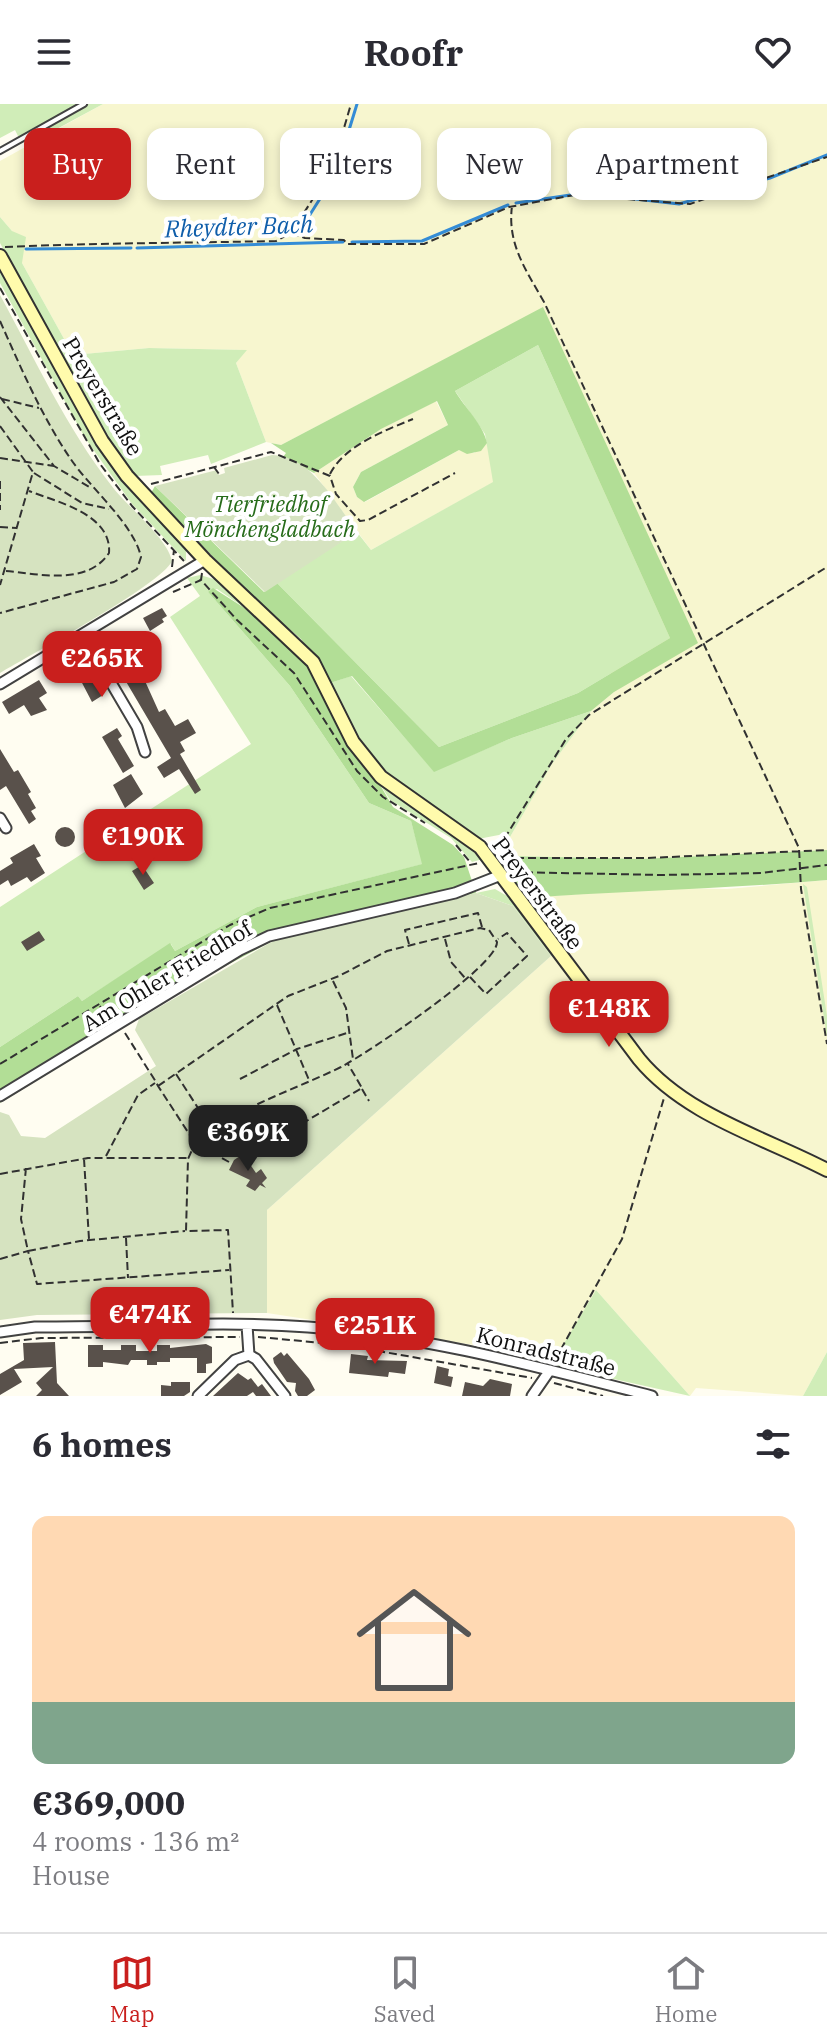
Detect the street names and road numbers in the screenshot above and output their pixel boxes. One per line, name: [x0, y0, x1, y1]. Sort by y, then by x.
street label: Preyerstraße: [56, 331, 150, 461]
street label: Preyerstraße: [486, 830, 590, 955]
street label: Am Ohler Friedhof: [77, 913, 258, 1038]
street label: Konradstraße: [473, 1319, 619, 1382]

